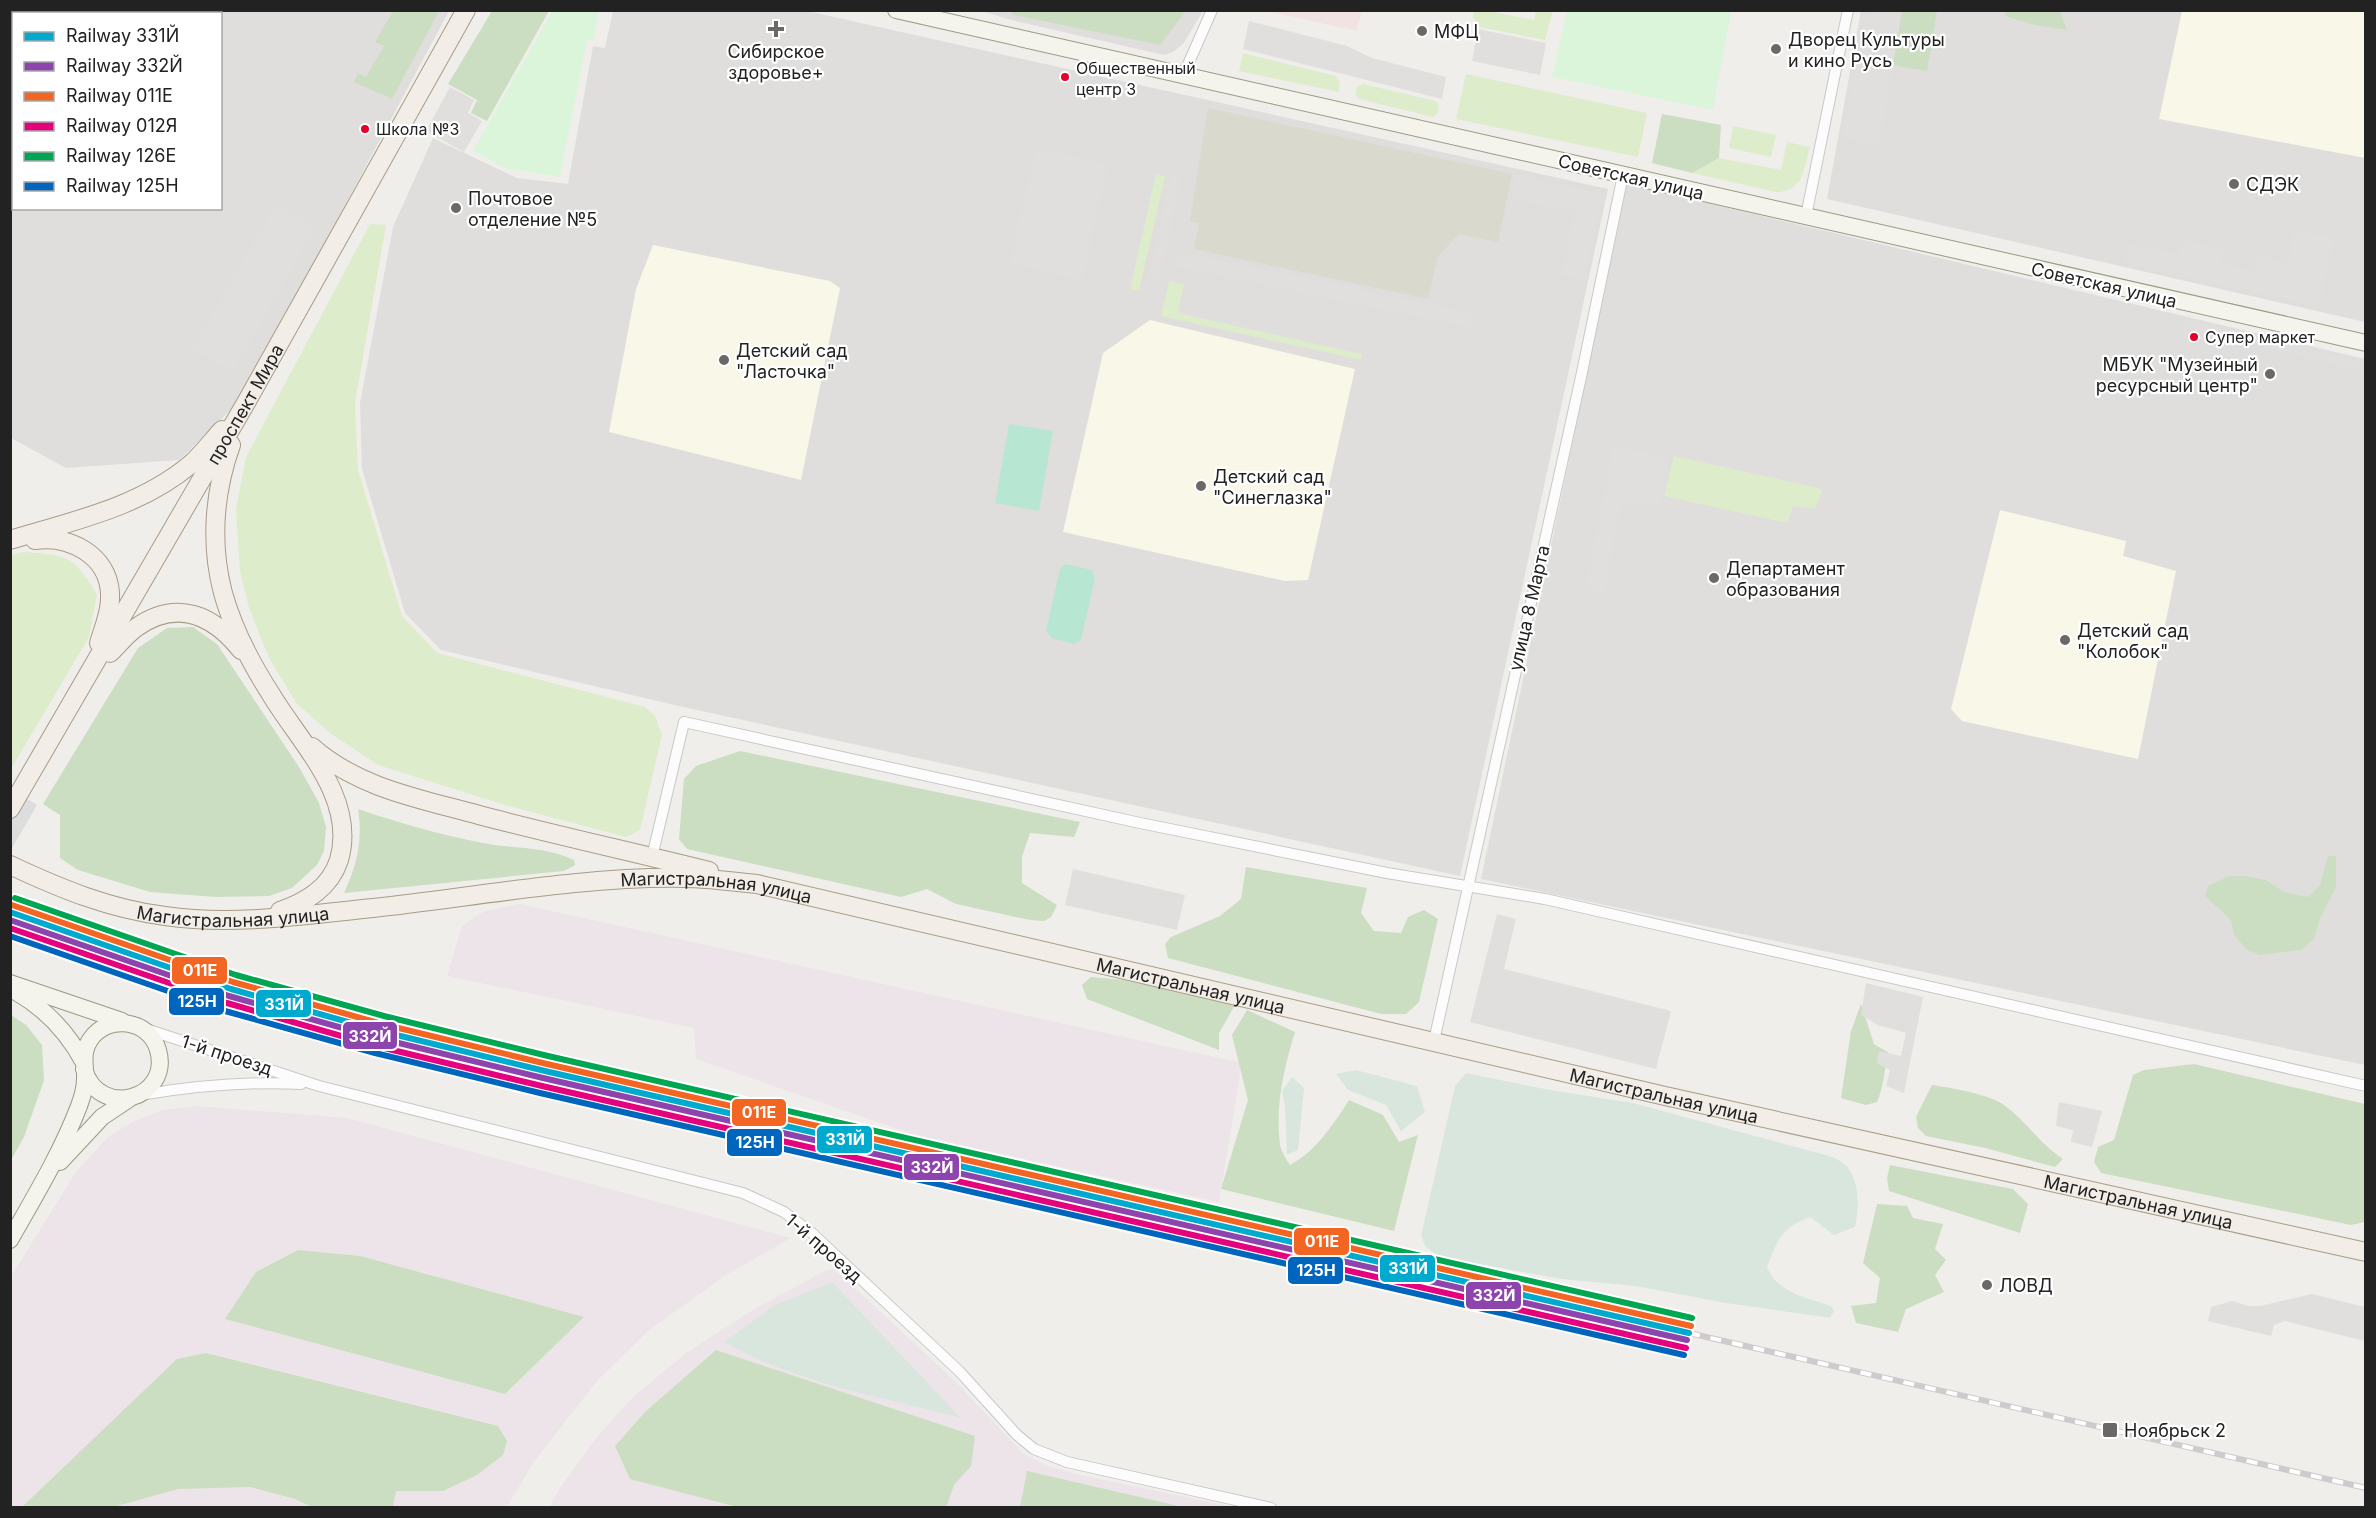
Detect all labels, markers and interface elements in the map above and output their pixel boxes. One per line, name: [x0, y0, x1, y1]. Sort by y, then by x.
legend: [12, 12, 222, 210]
marker: Сибирское здоровье+: [767, 20, 785, 38]
place label: МФЦ: [1434, 21, 1478, 42]
text: Railway 331Й: [66, 24, 179, 46]
marker: МФЦ: [1415, 24, 1429, 38]
place label: Дворец Культуры и кино Русь: [1788, 29, 1945, 71]
place label: Сибирское здоровье+: [727, 41, 825, 83]
marker: Дворец Культуры и кино Русь: [1769, 42, 1783, 56]
text: Railway 332Й: [66, 54, 183, 76]
place label: Общественный центр 3: [1076, 58, 1196, 99]
marker: Общественный центр 3: [1059, 71, 1071, 83]
text: Railway 011Е: [66, 85, 173, 106]
text: Railway 012Я: [66, 115, 177, 136]
place label: Школа №3: [376, 119, 459, 139]
marker: Школа №3: [359, 123, 371, 135]
text: Railway 126Е: [66, 145, 176, 166]
street label: Советская улица: [1556, 150, 1706, 204]
place label: СДЭК: [2246, 174, 2299, 195]
text: Railway 125Н: [66, 175, 179, 196]
marker: СДЭК: [2227, 177, 2241, 191]
place label: Почтовое отделение №5: [468, 188, 597, 230]
marker: Почтовое отделение №5: [449, 201, 463, 215]
street label: Советская улица: [2029, 258, 2179, 312]
place label: Супер маркет: [2205, 327, 2315, 347]
marker: Супер маркет: [2188, 331, 2200, 343]
street label: проспект Мира: [202, 340, 287, 468]
place label: Детский сад "Ласточка": [736, 340, 848, 382]
marker: Детский сад "Ласточка": [717, 353, 731, 367]
place label: МБУК "Музейный ресурсный центр": [2096, 354, 2258, 396]
marker: МБУК "Музейный ресурсный центр": [2263, 367, 2277, 381]
place label: Детский сад "Синеглазка": [1213, 466, 1332, 508]
marker: Детский сад "Синеглазка": [1194, 479, 1208, 493]
street label: улица 8 Марта: [1504, 543, 1554, 673]
place label: Департамент образования: [1726, 558, 1845, 600]
marker: Департамент образования: [1707, 571, 1721, 585]
place label: Детский сад "Колобок": [2077, 620, 2189, 662]
marker: Детский сад "Колобок": [2058, 633, 2072, 647]
street label: Магистральная улица: [620, 867, 814, 907]
street label: Магистральная улица: [135, 901, 330, 931]
street label: Магистральная улица: [1094, 953, 1287, 1017]
line badge: 011Е: [171, 956, 228, 985]
text: 011Е: [183, 960, 217, 980]
line badge: 125Н: [168, 987, 225, 1016]
line badge: 331Й: [255, 989, 312, 1018]
text: 125Н: [177, 991, 217, 1011]
text: 331Й: [264, 994, 304, 1014]
line badge: 332Й: [342, 1021, 398, 1050]
text: 332Й: [349, 1026, 391, 1046]
street label: 1-й проезд: [179, 1030, 275, 1080]
street label: Магистральная улица: [1568, 1064, 1760, 1127]
line badge: 011Е: [731, 1098, 787, 1127]
text: 011Е: [742, 1102, 776, 1122]
line badge: 331Й: [816, 1125, 873, 1154]
line badge: 125Н: [726, 1128, 783, 1157]
text: 331Й: [825, 1129, 865, 1149]
text: 125Н: [735, 1132, 775, 1152]
line badge: 332Й: [903, 1153, 960, 1181]
text: 332Й: [911, 1157, 953, 1177]
street label: Магистральная улица: [2042, 1170, 2235, 1233]
street label: 1-й проезд: [781, 1209, 867, 1287]
line badge: 011Е: [1293, 1227, 1350, 1256]
text: 011Е: [1305, 1231, 1339, 1251]
line badge: 331Й: [1379, 1254, 1436, 1283]
line badge: 125Н: [1287, 1256, 1344, 1285]
text: 331Й: [1388, 1258, 1428, 1278]
text: 125Н: [1296, 1260, 1336, 1280]
place label: ЛОВД: [1999, 1275, 2053, 1296]
marker: ЛОВД: [1980, 1278, 1994, 1292]
line badge: 332Й: [1465, 1281, 1522, 1310]
text: 332Й: [1473, 1285, 1515, 1305]
place label: Ноябрьск 2: [2124, 1420, 2226, 1441]
marker: Ноябрьск 2: [2101, 1421, 2119, 1439]

